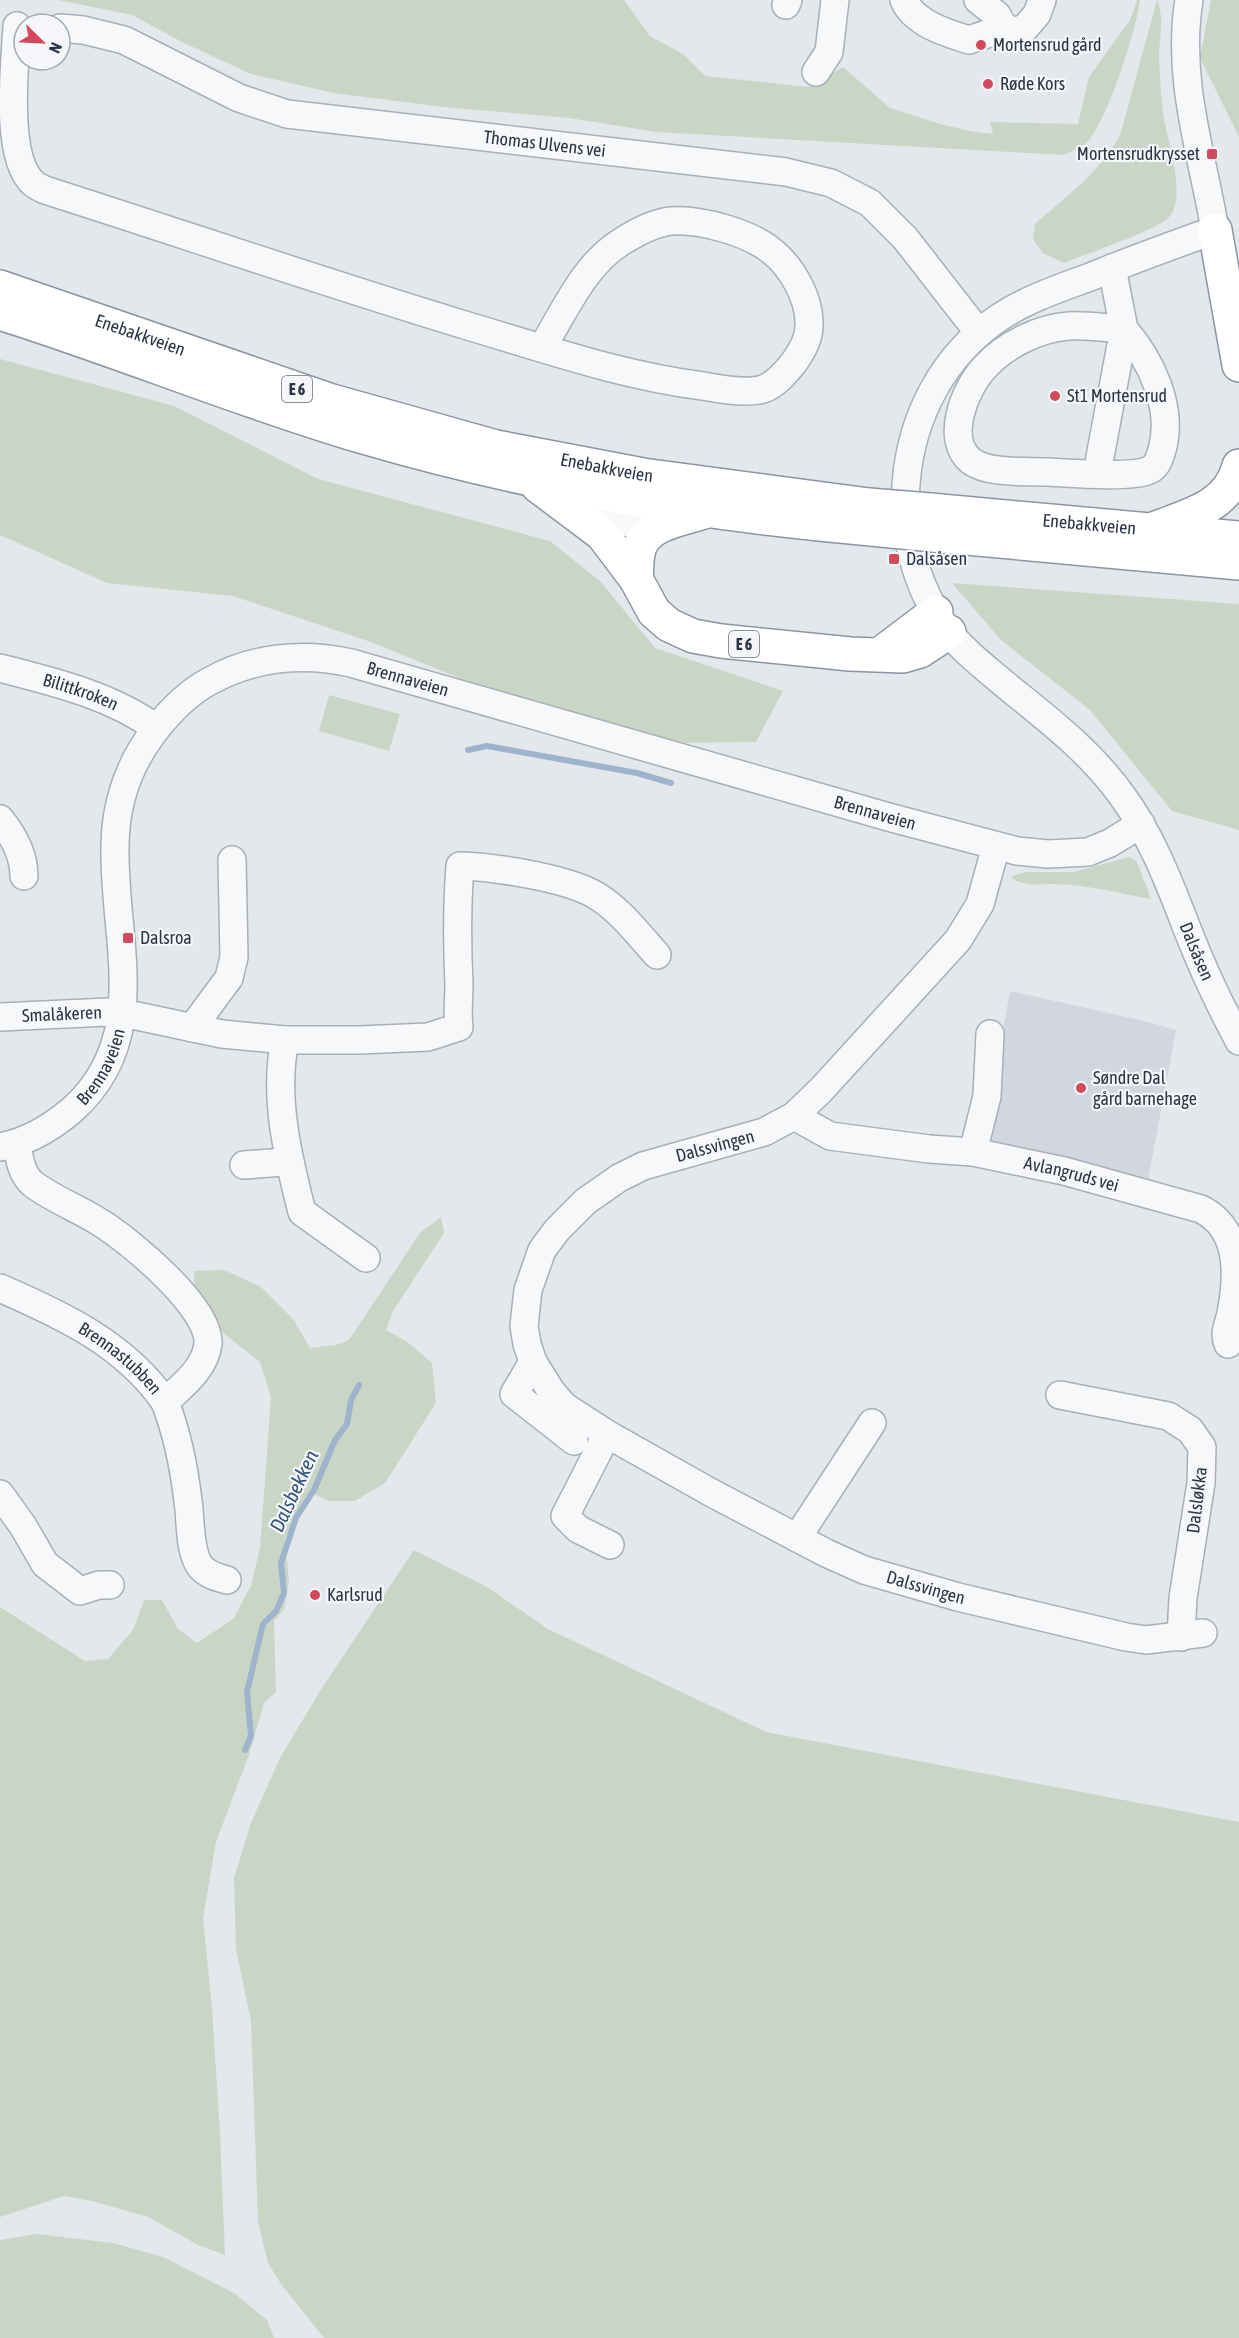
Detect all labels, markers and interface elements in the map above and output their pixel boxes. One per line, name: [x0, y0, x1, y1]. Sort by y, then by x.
north arrow: [12, 12, 72, 72]
place label: Mortensrud gård: [993, 34, 1102, 55]
marker: Mortensrud gård: [974, 38, 988, 52]
text: N: [46, 40, 66, 56]
place label: Røde Kors: [1000, 73, 1065, 94]
marker: Røde Kors: [981, 77, 995, 91]
street label: Thomas Ulvens vei: [482, 126, 607, 161]
place label: Mortensrudkrysset: [1077, 143, 1200, 164]
marker: Mortensrudkrysset: [1205, 147, 1219, 161]
street label: Enebakkveien: [92, 309, 188, 360]
road number: E 6: [282, 376, 312, 402]
place label: St1 Mortensrud: [1067, 385, 1167, 406]
marker: St1 Mortensrud: [1048, 389, 1062, 403]
street label: Enebakkveien: [559, 448, 654, 486]
street label: Enebakkveien: [1042, 509, 1137, 539]
place label: Dalsåsen: [906, 548, 967, 569]
marker: Dalsåsen: [887, 552, 901, 566]
road number: E 6: [729, 631, 759, 657]
street label: Brennaveien: [364, 657, 451, 700]
street label: Bilittkroken: [41, 669, 122, 714]
street label: Brennaveien: [832, 791, 918, 834]
street label: Dalsåsen: [1176, 919, 1219, 984]
place label: Dalsroa: [140, 927, 192, 948]
marker: Dalsroa: [121, 931, 135, 945]
street label: Smalåkeren: [21, 1001, 102, 1026]
street label: Brennaveien: [72, 1026, 129, 1109]
place label: Søndre Dal gård barnehage: [1093, 1067, 1197, 1109]
marker: Søndre Dal gård barnehage: [1074, 1081, 1088, 1095]
street label: Dalssvingen: [673, 1125, 756, 1166]
street label: Avlangruds vei: [1022, 1152, 1121, 1196]
street label: Brennastubben: [75, 1317, 166, 1398]
water label: Dalsbekken: [265, 1446, 323, 1535]
street label: Dalsløkka: [1182, 1465, 1211, 1534]
street label: Dalssvingen: [884, 1566, 967, 1608]
place label: Karlsrud: [327, 1584, 383, 1605]
marker: Karlsrud: [308, 1588, 322, 1602]

